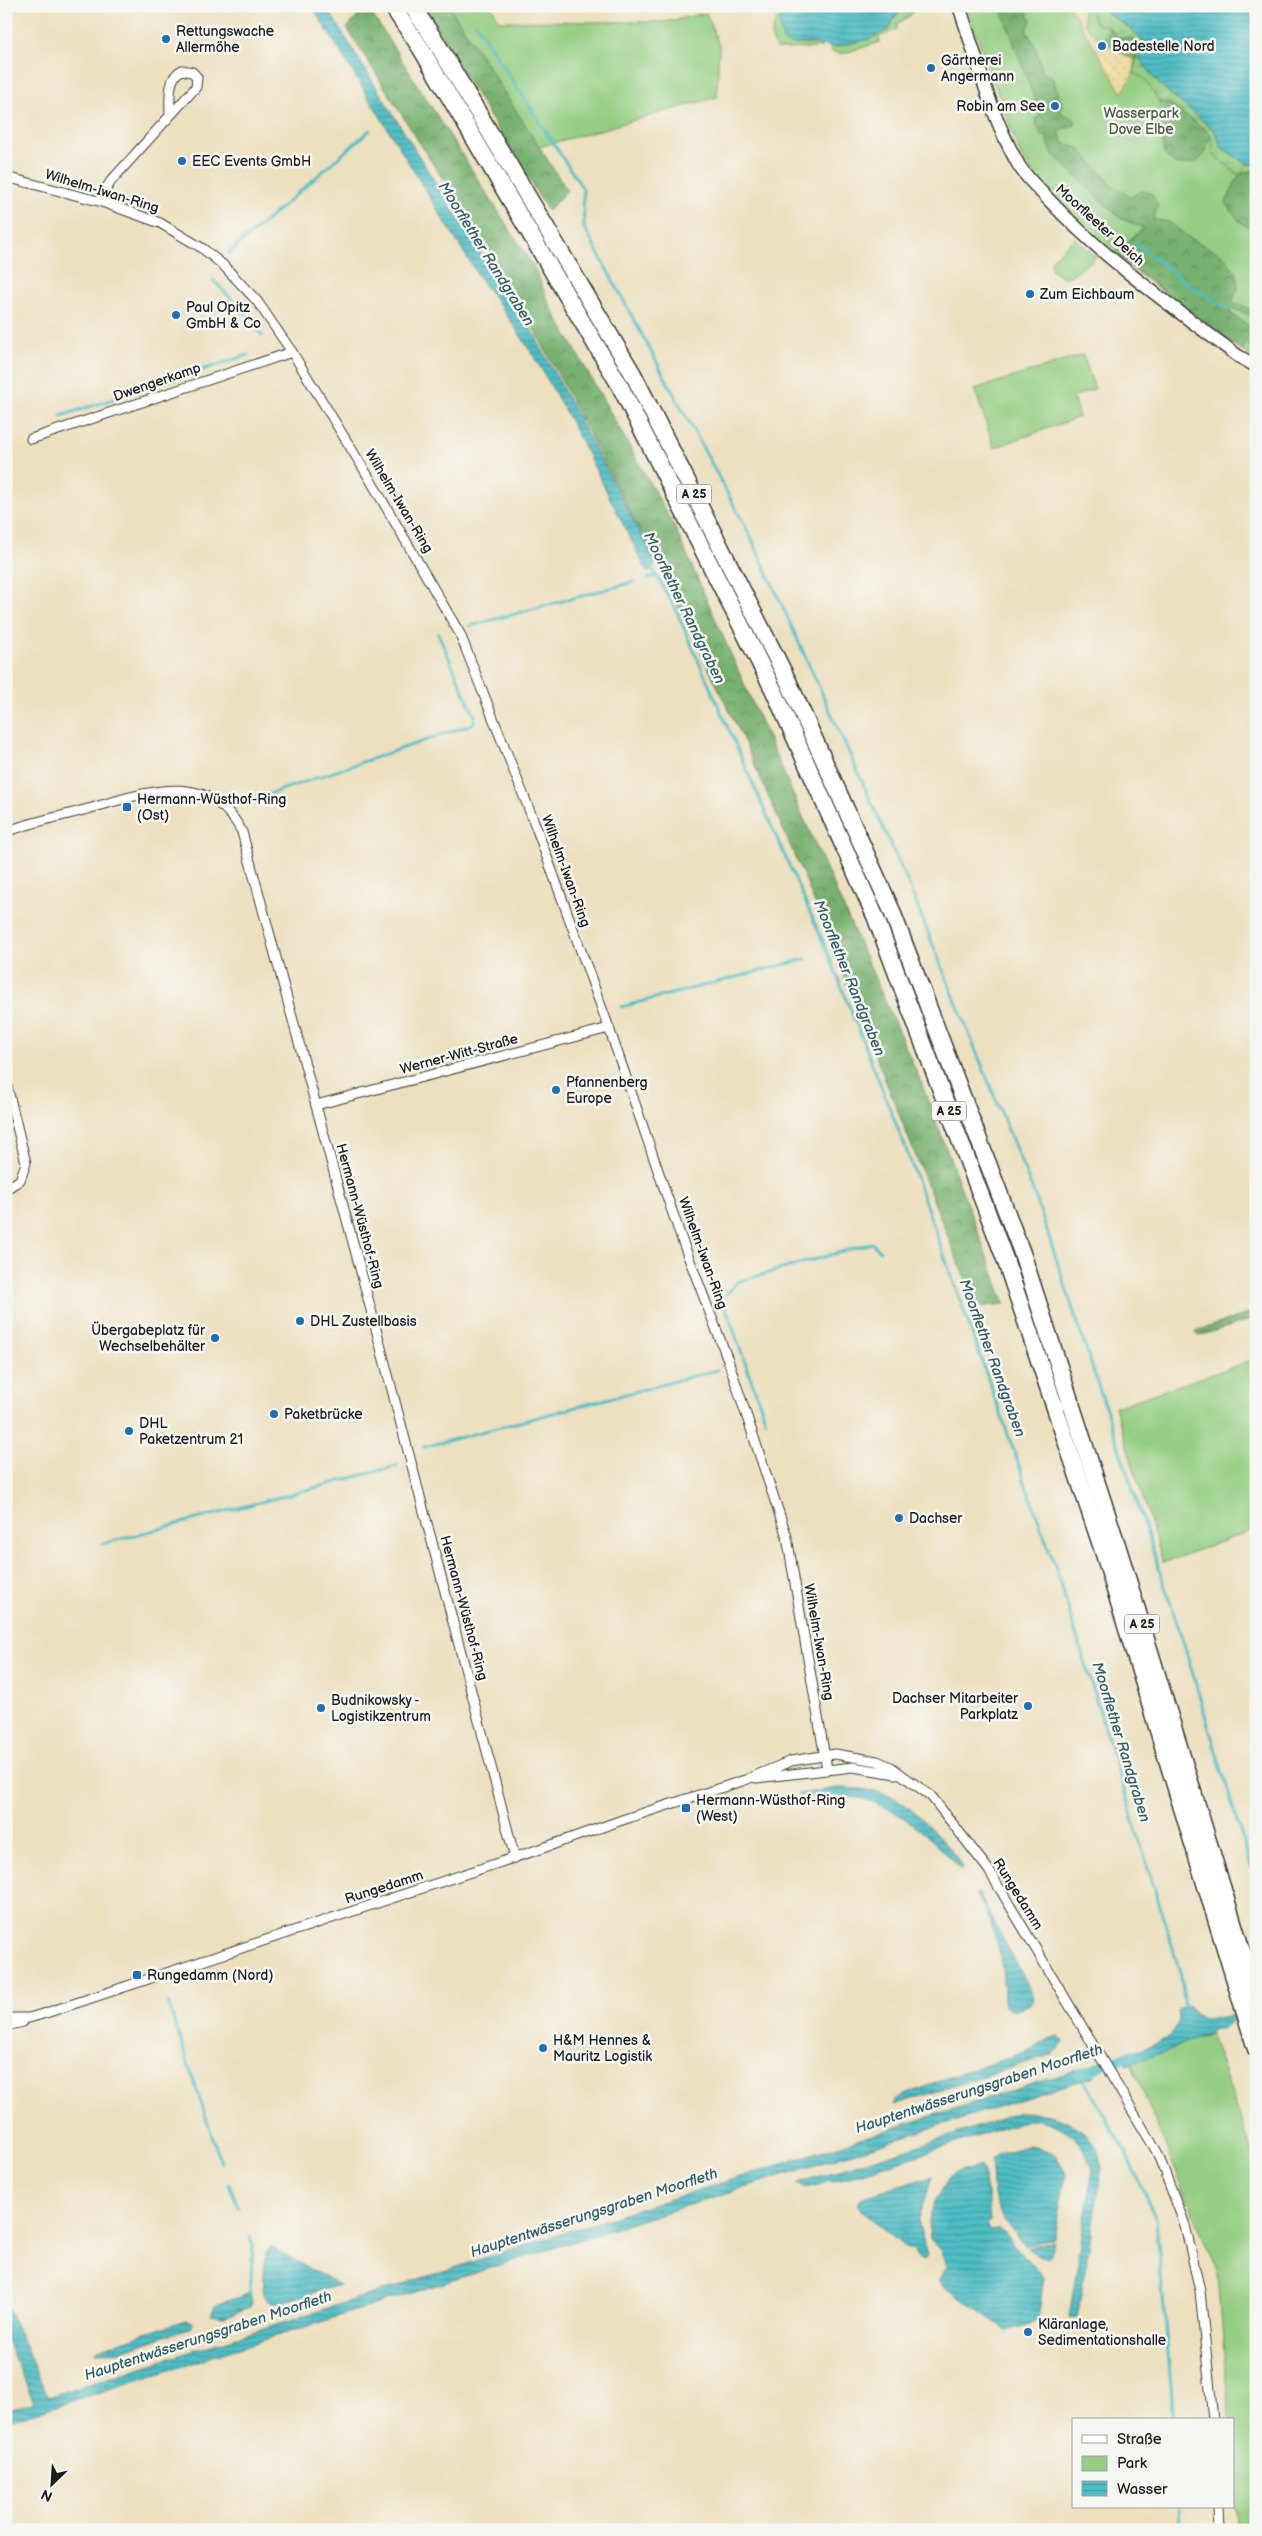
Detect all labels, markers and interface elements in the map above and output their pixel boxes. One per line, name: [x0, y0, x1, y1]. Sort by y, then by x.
place label: Rettungswache Allermöhe: [176, 23, 274, 56]
marker: Rettungswache Allermöhe: [160, 33, 172, 45]
place label: Badestelle Nord: [1112, 38, 1214, 55]
marker: Badestelle Nord: [1096, 40, 1108, 52]
place label: Gärtnerei Angermann: [941, 52, 1014, 85]
marker: Gärtnerei Angermann: [925, 62, 937, 74]
place label: Robin am See: [956, 98, 1045, 115]
marker: Robin am See: [1049, 100, 1061, 112]
park label: Wasserpark Dove Elbe: [1103, 105, 1179, 138]
place label: EEC Events GmbH: [192, 153, 311, 170]
marker: EEC Events GmbH: [176, 155, 188, 167]
street label: Wilhelm-Iwan-Ring: [43, 166, 161, 216]
water label: Moorflether Randgraben: [434, 178, 538, 330]
street label: Moorfleeter Deich: [1052, 181, 1148, 270]
place label: Zum Eichbaum: [1039, 286, 1134, 303]
marker: Zum Eichbaum: [1024, 288, 1036, 300]
place label: Paul Opitz GmbH & Co: [186, 299, 261, 332]
marker: Paul Opitz GmbH & Co: [170, 309, 182, 321]
street label: Dwengerkamp: [111, 359, 203, 405]
street label: Wilhelm-Iwan-Ring: [361, 446, 437, 556]
road number: A 25: [676, 484, 712, 504]
water label: Moorflether Randgraben: [639, 529, 729, 687]
place label: Hermann-Wüsthof-Ring (Ost): [137, 791, 286, 824]
marker: Hermann-Wüsthof-Ring (Ost): [121, 801, 133, 813]
street label: Wilhelm-Iwan-Ring: [538, 813, 594, 929]
water label: Moorflether Randgraben: [809, 897, 889, 1059]
street label: Werner-Witt-Straße: [398, 1030, 520, 1078]
place label: Pfannenberg Europe: [566, 1074, 648, 1107]
marker: Pfannenberg Europe: [550, 1084, 562, 1096]
road number: A 25: [932, 1102, 966, 1120]
street label: Hermann-Wüsthof-Ring: [332, 1142, 388, 1290]
street label: Wilhelm-Iwan-Ring: [675, 1195, 731, 1311]
water label: Moorflether Randgraben: [955, 1276, 1029, 1440]
place label: DHL Zustellbasis: [310, 1313, 417, 1330]
marker: DHL Zustellbasis: [294, 1315, 306, 1327]
place label: Übergabeplatz für Wechselbehälter: [91, 1321, 206, 1355]
marker: Übergabeplatz für Wechselbehälter: [209, 1332, 221, 1344]
place label: Paketbrücke: [284, 1406, 363, 1423]
marker: Paketbrücke: [268, 1408, 280, 1420]
place label: DHL Paketzentrum 21: [139, 1415, 243, 1448]
marker: DHL Paketzentrum 21: [123, 1425, 135, 1437]
place label: Dachser: [909, 1510, 963, 1527]
marker: Dachser: [893, 1512, 905, 1524]
street label: Hermann-Wüsthof-Ring: [436, 1534, 492, 1682]
street label: Wilhelm-Iwan-Ring: [800, 1582, 838, 1702]
road number: A 25: [1124, 1615, 1160, 1634]
water label: Moorflether Randgraben: [1088, 1660, 1154, 1824]
place label: Dachser Mitarbeiter Parkplatz: [892, 1690, 1019, 1723]
place label: Budnikowsky - Logistikzentrum: [331, 1692, 431, 1725]
marker: Dachser Mitarbeiter Parkplatz: [1022, 1700, 1034, 1712]
marker: Budnikowsky - Logistikzentrum: [315, 1702, 327, 1714]
place label: Hermann-Wüsthof-Ring (West): [696, 1792, 845, 1825]
marker: Hermann-Wüsthof-Ring (West): [680, 1802, 692, 1814]
street label: Rungedamm: [989, 1855, 1047, 1933]
street label: Rungedamm: [343, 1866, 425, 1908]
place label: Rungedamm (Nord): [147, 1967, 273, 1984]
marker: Rungedamm (Nord): [131, 1969, 143, 1981]
place label: H&M Hennes & Mauritz Logistik: [553, 2032, 652, 2065]
water label: Hauptentwässerungsgraben Moorfleth: [853, 2040, 1105, 2138]
marker: H&M Hennes & Mauritz Logistik: [537, 2042, 549, 2054]
water label: Hauptentwässerungsgraben Moorfleth: [468, 2164, 720, 2262]
water label: Hauptentwässerungsgraben Moorfleth: [82, 2287, 334, 2385]
place label: Kläranlage, Sedimentationshalle: [1038, 2316, 1166, 2349]
marker: Kläranlage, Sedimentationshalle: [1022, 2326, 1034, 2338]
legend: [1072, 2418, 1234, 2508]
text: Straße: [1117, 2430, 1162, 2449]
text: Park: [1117, 2454, 1148, 2473]
north arrow: [28, 2458, 78, 2508]
text: Wasser: [1117, 2480, 1168, 2499]
text: N: [38, 2485, 55, 2505]

